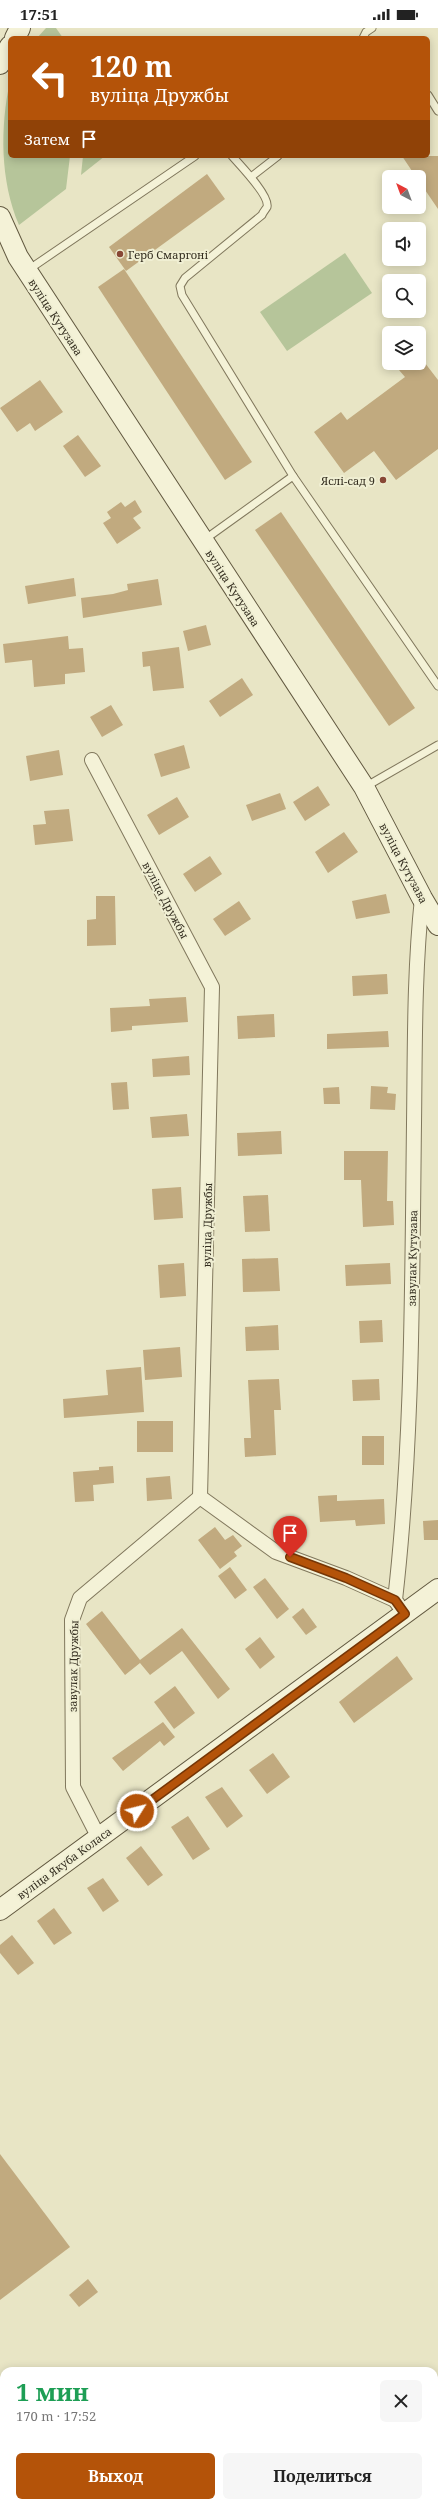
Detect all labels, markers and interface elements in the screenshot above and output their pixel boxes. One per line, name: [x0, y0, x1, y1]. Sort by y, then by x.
text: 17:51: [20, 4, 58, 24]
text: 120 m: [90, 47, 172, 85]
icon: left: [24, 52, 76, 104]
text: вуліца Дружбы: [90, 83, 229, 107]
icon: arrive: [78, 128, 100, 150]
text: Затем: [24, 129, 70, 149]
north arrow: [382, 170, 426, 214]
map controls: [382, 170, 426, 370]
button: sound: [382, 222, 426, 266]
place label: Герб Смаргоні: [128, 247, 208, 262]
marker: Герб Смаргоні: [115, 249, 125, 259]
button: search: [382, 274, 426, 318]
street label: вуліца Кутузава: [25, 275, 87, 359]
button: layers: [382, 326, 426, 370]
place label: Яслі-сад 9: [320, 473, 375, 488]
marker: Яслі-сад 9: [378, 475, 388, 485]
street label: вуліца Кутузава: [202, 546, 264, 630]
street label: вуліца Кутузава: [376, 820, 432, 906]
street label: вуліца Дружбы: [139, 859, 193, 941]
street label: вуліца Дружбы: [199, 1182, 215, 1268]
street label: завулак Кутузава: [404, 1210, 420, 1306]
pin: [273, 1516, 307, 1557]
icon: arrive: [279, 1522, 301, 1544]
street label: завулак Дружбы: [65, 1620, 81, 1712]
position arrow: [116, 1790, 158, 1832]
street label: вуліца Якуба Коласа: [14, 1824, 114, 1902]
text: 1 мин: [16, 2375, 89, 2408]
button: close: [380, 2380, 422, 2422]
text: 170 m · 17:52: [16, 2407, 96, 2425]
button: Выход: [16, 2453, 215, 2499]
button: Поделиться: [223, 2453, 422, 2499]

